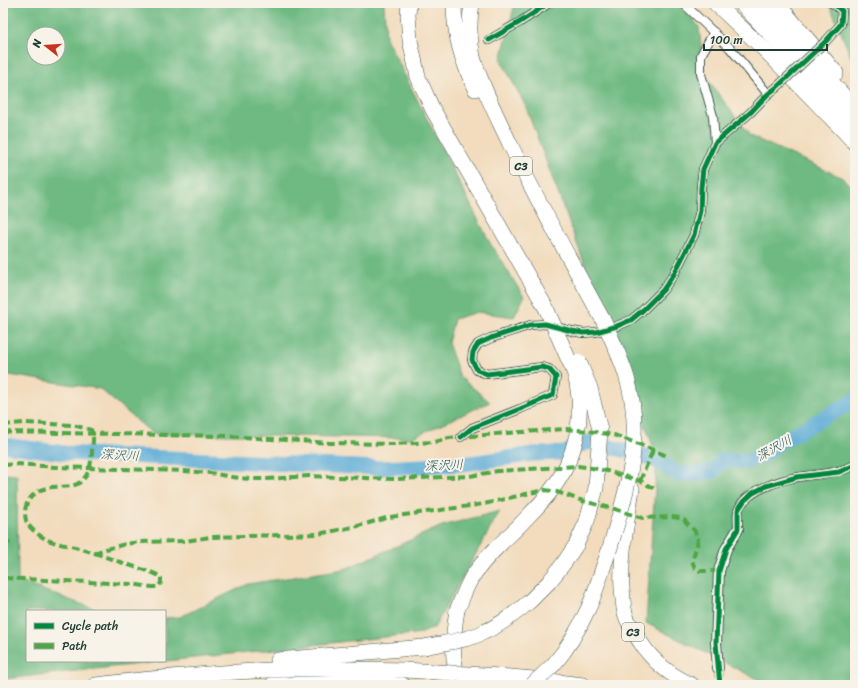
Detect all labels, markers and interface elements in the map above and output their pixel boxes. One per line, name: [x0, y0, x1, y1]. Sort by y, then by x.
north arrow: [26, 26, 66, 66]
scale bar: [704, 26, 827, 52]
text: 100 m: [710, 29, 743, 51]
text: N: [26, 36, 47, 51]
road number: C3: [510, 157, 532, 175]
water label: 深沢川: [751, 428, 797, 468]
water label: 深沢川: [100, 442, 140, 468]
water label: 深沢川: [424, 452, 464, 478]
legend: [26, 610, 166, 662]
text: Cycle path: [62, 615, 118, 637]
road number: C3: [622, 623, 644, 641]
text: Path: [62, 635, 87, 657]

